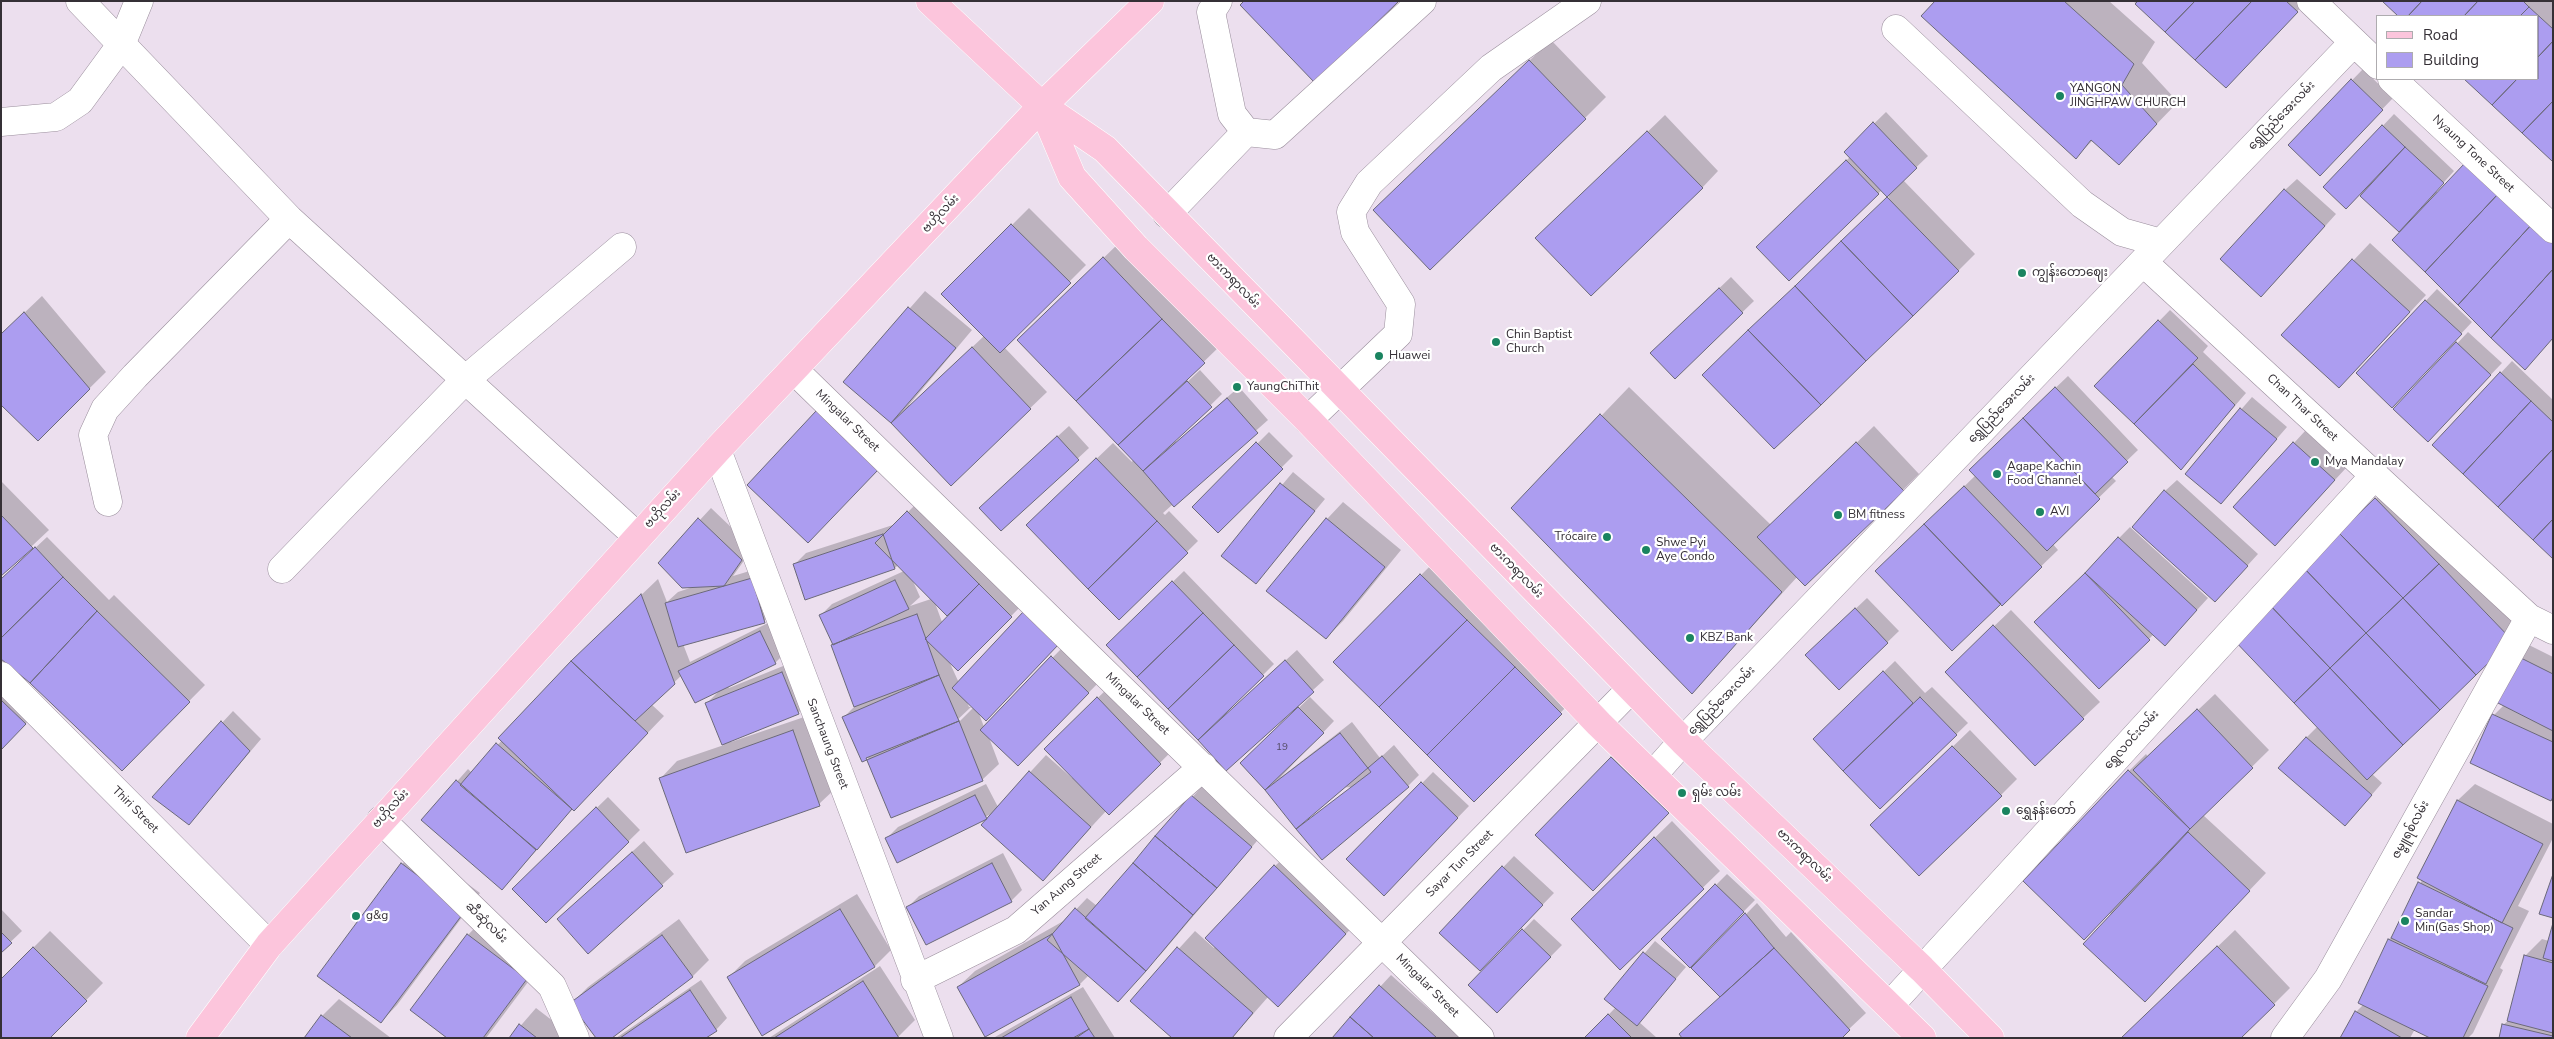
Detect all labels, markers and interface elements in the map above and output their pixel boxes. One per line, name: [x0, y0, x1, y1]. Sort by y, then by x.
legend: [2376, 15, 2539, 80]
text: Road: [2423, 25, 2458, 45]
text: Building: [2423, 50, 2479, 70]
street label: ရွှေပြည်အေးလမ်း: [2246, 79, 2318, 153]
place label: YANGON JINGHPAW CHURCH: [2070, 82, 2186, 110]
marker: YANGON JINGHPAW CHURCH: [2054, 90, 2066, 102]
street label: Nyaung Tone Street: [2429, 112, 2517, 196]
street label: ဗဟိုလမ်း: [920, 192, 962, 236]
street label: ဗားကရာလမ်း: [1203, 251, 1263, 311]
place label: ကျွန်းတောဈေး: [2032, 266, 2108, 280]
marker: ကျွန်းတောဈေး: [2016, 267, 2028, 279]
place label: Chin Baptist Church: [1506, 328, 1572, 356]
marker: Chin Baptist Church: [1490, 336, 1502, 348]
place label: Huawei: [1389, 349, 1430, 363]
marker: Huawei: [1373, 350, 1385, 362]
street label: Chan Thar Street: [2264, 371, 2340, 445]
street label: ရွှေပြည်အေးလမ်း: [1966, 372, 2038, 446]
place label: YaungChiThit: [1247, 380, 1319, 394]
marker: YaungChiThit: [1231, 381, 1243, 393]
street label: Mingalar Street: [812, 387, 882, 455]
place label: Mya Mandalay: [2325, 455, 2404, 469]
marker: Mya Mandalay: [2309, 456, 2321, 468]
place label: Agape Kachin Food Channel: [2007, 460, 2082, 488]
marker: Agape Kachin Food Channel: [1991, 468, 2003, 480]
street label: ဗဟိုလမ်း: [642, 487, 684, 531]
place label: AVI: [2050, 505, 2069, 519]
marker: AVI: [2034, 506, 2046, 518]
place label: BM fitness: [1848, 508, 1905, 522]
marker: BM fitness: [1832, 509, 1844, 521]
place label: Trócaire: [1555, 530, 1597, 544]
marker: Trócaire: [1601, 531, 1613, 543]
place label: Shwe Pyi Aye Condo: [1656, 536, 1715, 564]
street label: ဗားကရာလမ်း: [1486, 541, 1546, 601]
marker: Shwe Pyi Aye Condo: [1640, 544, 1652, 556]
place label: KBZ Bank: [1700, 631, 1753, 645]
marker: KBZ Bank: [1684, 632, 1696, 644]
street label: ရွှေပြည်အေးလမ်း: [1686, 664, 1758, 738]
street label: Mingalar Street: [1102, 670, 1172, 738]
street label: Sanchaung Street: [803, 697, 851, 791]
street label: ရွှေလဝင်းလမ်း: [2102, 707, 2162, 773]
house number: 19: [1276, 742, 1288, 754]
street label: Thiri Street: [109, 784, 161, 836]
place label: ရှမ်း လမ်း: [1692, 786, 1741, 800]
street label: ဗဟိုလမ်း: [370, 787, 412, 831]
marker: ရှမ်း လမ်း: [1676, 787, 1688, 799]
street label: ဇမ္ဗူရစ်လမ်း: [2389, 799, 2433, 861]
place label: ရွှေနန်းတော်: [2016, 804, 2076, 818]
marker: ရွှေနန်းတော်: [2000, 805, 2012, 817]
street label: ဗားကရာလမ်း: [1774, 826, 1834, 886]
street label: Sayar Tun Street: [1423, 827, 1497, 901]
street label: Yan Aung Street: [1029, 851, 1105, 919]
street label: ဆီဆုံလမ်း: [462, 899, 510, 947]
place label: Sandar Min(Gas Shop): [2415, 907, 2494, 935]
place label: g&g: [366, 909, 388, 923]
marker: g&g: [350, 910, 362, 922]
marker: Sandar Min(Gas Shop): [2399, 915, 2411, 927]
street label: Mingalar Street: [1392, 951, 1462, 1021]

